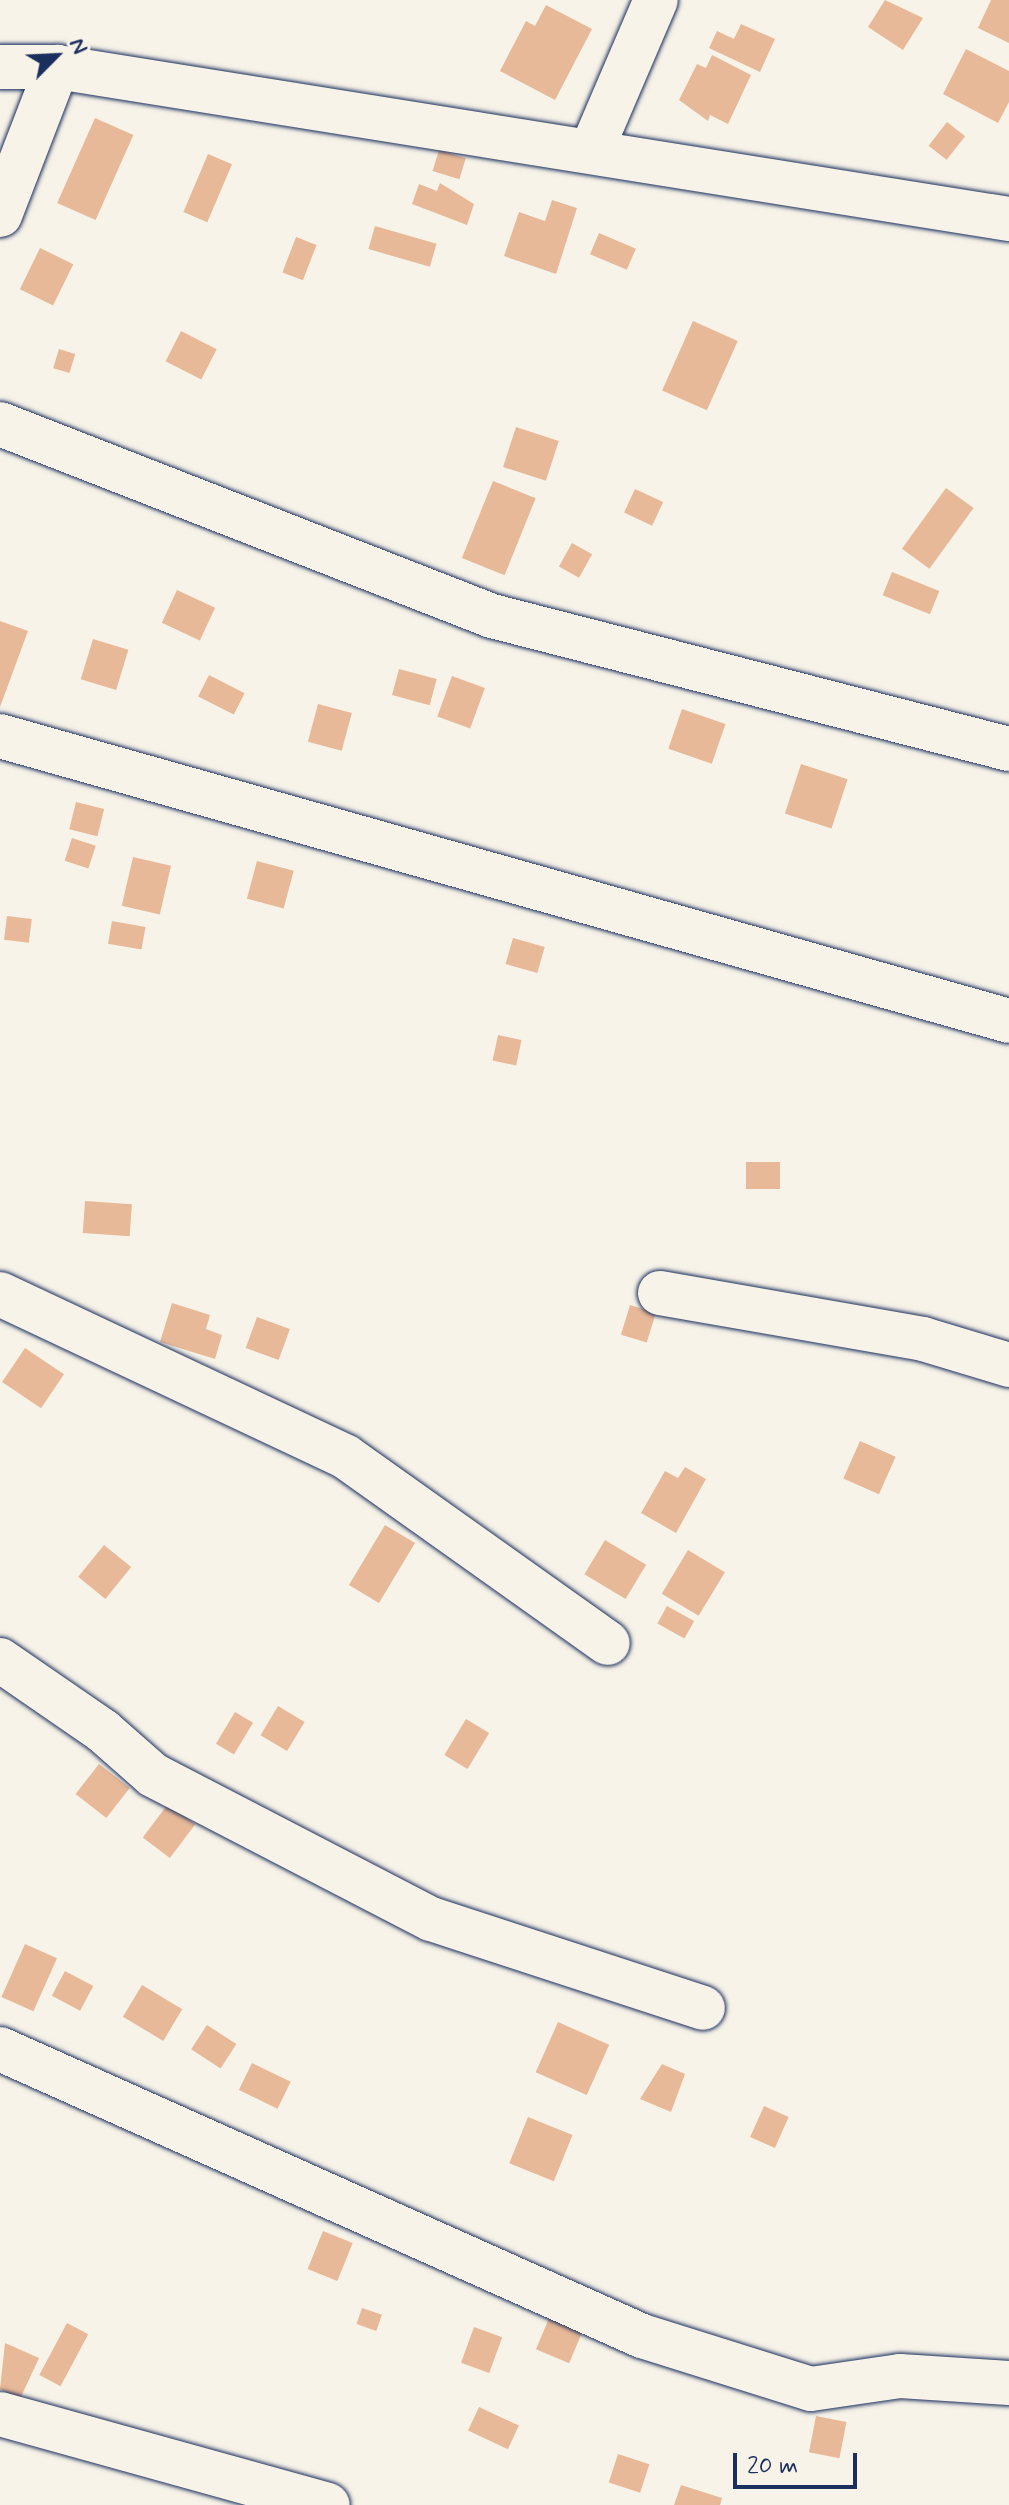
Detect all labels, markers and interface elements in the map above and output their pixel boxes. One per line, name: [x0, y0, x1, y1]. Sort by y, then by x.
north arrow: [16, 16, 96, 96]
text: N: [62, 34, 94, 59]
scale bar: [737, 2437, 861, 2487]
text: 20 m: [747, 2451, 798, 2482]

